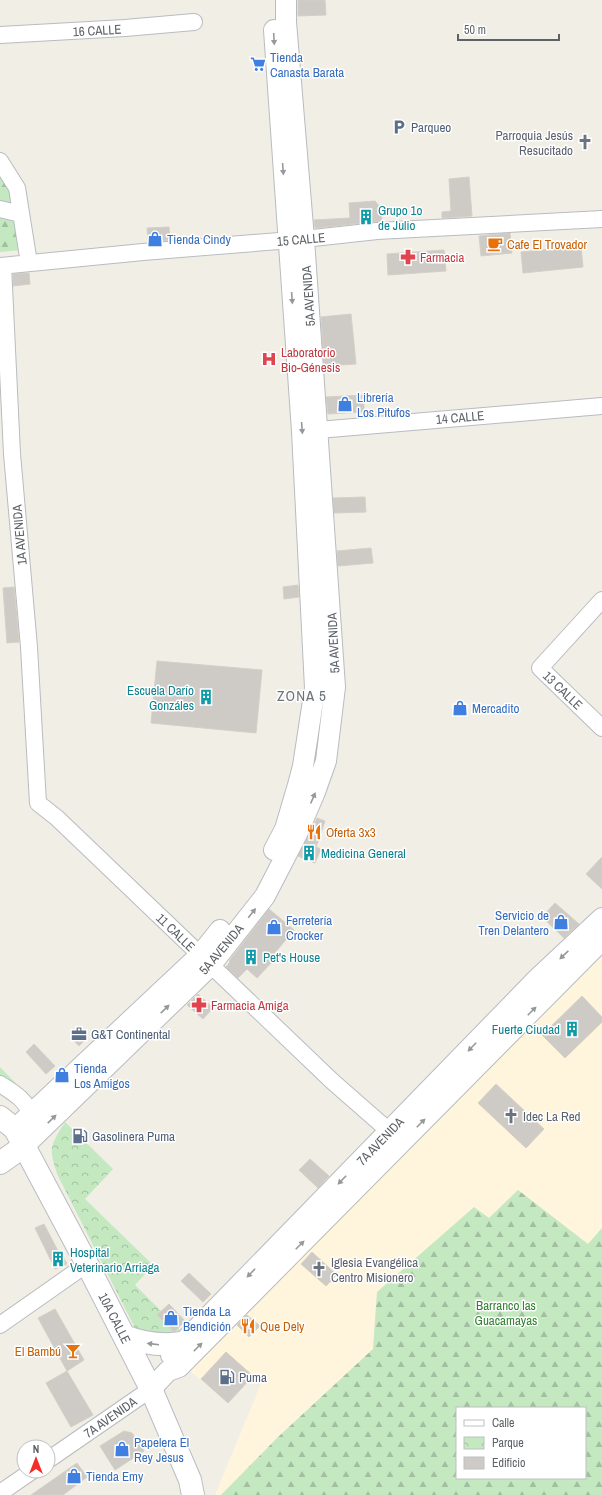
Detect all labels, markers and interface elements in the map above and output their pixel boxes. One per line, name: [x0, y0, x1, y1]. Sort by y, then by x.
scale bar: [458, 16, 559, 42]
street label: 16 CALLE: [72, 21, 122, 40]
text: 50 m: [464, 22, 486, 38]
one-way arrow: [271, 33, 278, 45]
place label: Tienda Canasta Barata: [270, 49, 344, 81]
supermarket icon: Tienda Canasta Barata: [249, 55, 267, 73]
parking icon: Parqueo: [390, 118, 408, 136]
place label: Parqueo: [411, 119, 451, 136]
place label: Parroquia Jesús Resucitado: [495, 127, 573, 159]
church icon: Parroquia Jesús Resucitado: [576, 133, 594, 151]
one-way arrow: [279, 163, 286, 175]
place label: Grupo 1o de Julio: [378, 202, 423, 234]
building icon: Grupo 1o de Julio: [357, 208, 375, 226]
street label: 15 CALLE: [276, 229, 326, 250]
shop icon: Tienda Cindy: [146, 230, 164, 248]
place label: Tienda Cindy: [167, 231, 231, 248]
cafe icon: Cafe El Trovador: [486, 235, 504, 253]
place label: Cafe El Trovador: [507, 236, 587, 253]
pharmacy icon: Farmacia: [399, 248, 417, 266]
place label: Farmacia: [420, 249, 465, 266]
street label: 5A AVENIDA: [298, 264, 319, 327]
one-way arrow: [289, 292, 296, 304]
place label: Laboratorio Bio-Génesis: [281, 344, 340, 376]
hospital icon: Laboratorio Bio-Génesis: [260, 350, 278, 368]
place label: Librería Los Pitufos: [357, 389, 410, 421]
shop icon: Librería Los Pitufos: [336, 395, 354, 413]
street label: 14 CALLE: [435, 407, 485, 428]
one-way arrow: [298, 422, 305, 434]
street label: 1A AVENIDA: [8, 503, 31, 566]
street label: 5A AVENIDA: [323, 611, 344, 674]
street label: 13 CALLE: [539, 667, 586, 713]
place label: Escuela Darío Gonzáles: [127, 682, 194, 714]
district label: ZONA 5: [277, 685, 327, 706]
building icon: Escuela Darío Gonzáles: [197, 688, 215, 706]
shop icon: Mercadito: [451, 699, 469, 717]
place label: Mercadito: [472, 700, 519, 717]
one-way arrow: [310, 792, 316, 804]
restaurant icon: Oferta 3x3: [305, 823, 323, 841]
place label: Oferta 3x3: [326, 824, 376, 841]
building icon: Medicina General: [300, 844, 318, 862]
place label: Medicina General: [321, 845, 406, 862]
one-way arrow: [247, 907, 256, 918]
place label: Servicio de Tren Delantero: [478, 907, 549, 939]
street label: 11 CALLE: [153, 910, 199, 955]
place label: Ferretería Crocker: [286, 912, 332, 944]
shop icon: Servicio de Tren Delantero: [552, 913, 570, 931]
shop icon: Ferretería Crocker: [265, 918, 283, 936]
street label: 5A AVENIDA: [195, 920, 248, 978]
building icon: Pet's House: [242, 948, 260, 966]
place label: Pet's House: [263, 949, 320, 966]
one-way arrow: [559, 950, 569, 960]
pharmacy icon: Farmacia Amiga: [190, 996, 208, 1014]
place label: Farmacia Amiga: [211, 997, 289, 1014]
one-way arrow: [160, 1004, 170, 1014]
one-way arrow: [527, 1006, 537, 1016]
building icon: Fuerte Ciudad: [563, 1020, 581, 1038]
place label: Fuerte Ciudad: [492, 1021, 560, 1038]
office icon: G&T Continental: [70, 1025, 88, 1043]
place label: G&T Continental: [91, 1026, 170, 1043]
one-way arrow: [467, 1042, 477, 1052]
place label: Tienda Los Amigos: [74, 1060, 130, 1092]
shop icon: Tienda Los Amigos: [53, 1066, 71, 1084]
church icon: Idec La Red: [502, 1107, 520, 1125]
place label: Idec La Red: [523, 1108, 581, 1125]
street label: 7A AVENIDA: [353, 1113, 408, 1169]
one-way arrow: [47, 1114, 57, 1124]
one-way arrow: [416, 1118, 426, 1128]
fuel station icon: Gasolinera Puma: [71, 1127, 89, 1145]
place label: Gasolinera Puma: [92, 1128, 175, 1145]
one-way arrow: [337, 1175, 347, 1185]
one-way arrow: [295, 1240, 305, 1250]
place label: Hospital Veterinario Arriaga: [70, 1244, 160, 1276]
building icon: Hospital Veterinario Arriaga: [49, 1250, 67, 1268]
place label: Iglesia Evangélica Centro Misionero: [331, 1254, 418, 1286]
church icon: Iglesia Evangélica Centro Misionero: [310, 1260, 328, 1278]
one-way arrow: [246, 1268, 256, 1278]
street label: 10A CALLE: [94, 1290, 135, 1347]
park label: Barranco las Guacamayas: [475, 1297, 537, 1329]
place label: Tienda La Bendición: [183, 1303, 231, 1335]
shop icon: Tienda La Bendición: [162, 1309, 180, 1327]
restaurant icon: Que Dely: [239, 1317, 257, 1335]
place label: Que Dely: [260, 1318, 305, 1335]
one-way arrow: [147, 1341, 159, 1347]
bar icon: El Bambú: [64, 1342, 82, 1360]
place label: El Bambú: [15, 1343, 61, 1360]
one-way arrow: [193, 1343, 203, 1352]
fuel station icon: Puma: [218, 1368, 236, 1386]
place label: Puma: [239, 1369, 267, 1386]
street label: 7A AVENIDA: [80, 1392, 141, 1442]
legend: [456, 1407, 586, 1479]
text: Calle: [492, 1415, 514, 1431]
place label: Papelera El Rey Jesus: [134, 1434, 189, 1466]
text: Parque: [492, 1435, 524, 1451]
north arrow: [16, 1439, 56, 1479]
shop icon: Papelera El Rey Jesus: [113, 1440, 131, 1458]
text: N: [33, 1442, 39, 1456]
text: Edificio: [492, 1455, 525, 1471]
shop icon: Tienda Emy: [65, 1467, 83, 1485]
place label: Tienda Emy: [86, 1468, 144, 1485]

